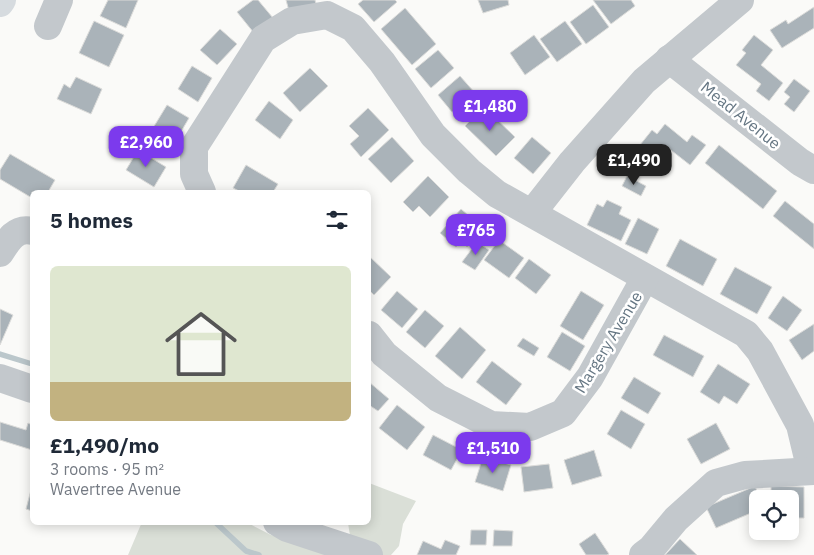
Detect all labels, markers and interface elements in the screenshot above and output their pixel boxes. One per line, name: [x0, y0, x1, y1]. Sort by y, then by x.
street label: Mead Avenue: [697, 77, 785, 153]
pin: £1,480: [449, 90, 531, 132]
text: £1,480: [464, 96, 516, 116]
pin: £2,960: [105, 126, 187, 168]
text: £2,960: [120, 132, 172, 152]
pin: £1,490: [593, 144, 675, 186]
text: £1,490: [608, 150, 660, 170]
text: 5 homes: [50, 206, 133, 234]
icon: filters: [323, 206, 351, 234]
pin: £765: [446, 214, 506, 256]
text: £765: [457, 220, 495, 240]
street label: Margery Avenue: [570, 287, 646, 397]
icon: home: [156, 299, 246, 389]
text: £1,490/mo: [50, 431, 159, 459]
pin: £1,510: [452, 432, 534, 474]
text: £1,510: [467, 438, 519, 458]
text: 3 rooms · 95 m²: [50, 459, 164, 479]
text: Wavertree Avenue: [50, 479, 181, 499]
map controls: [749, 490, 799, 540]
button: locate: [749, 490, 799, 540]

